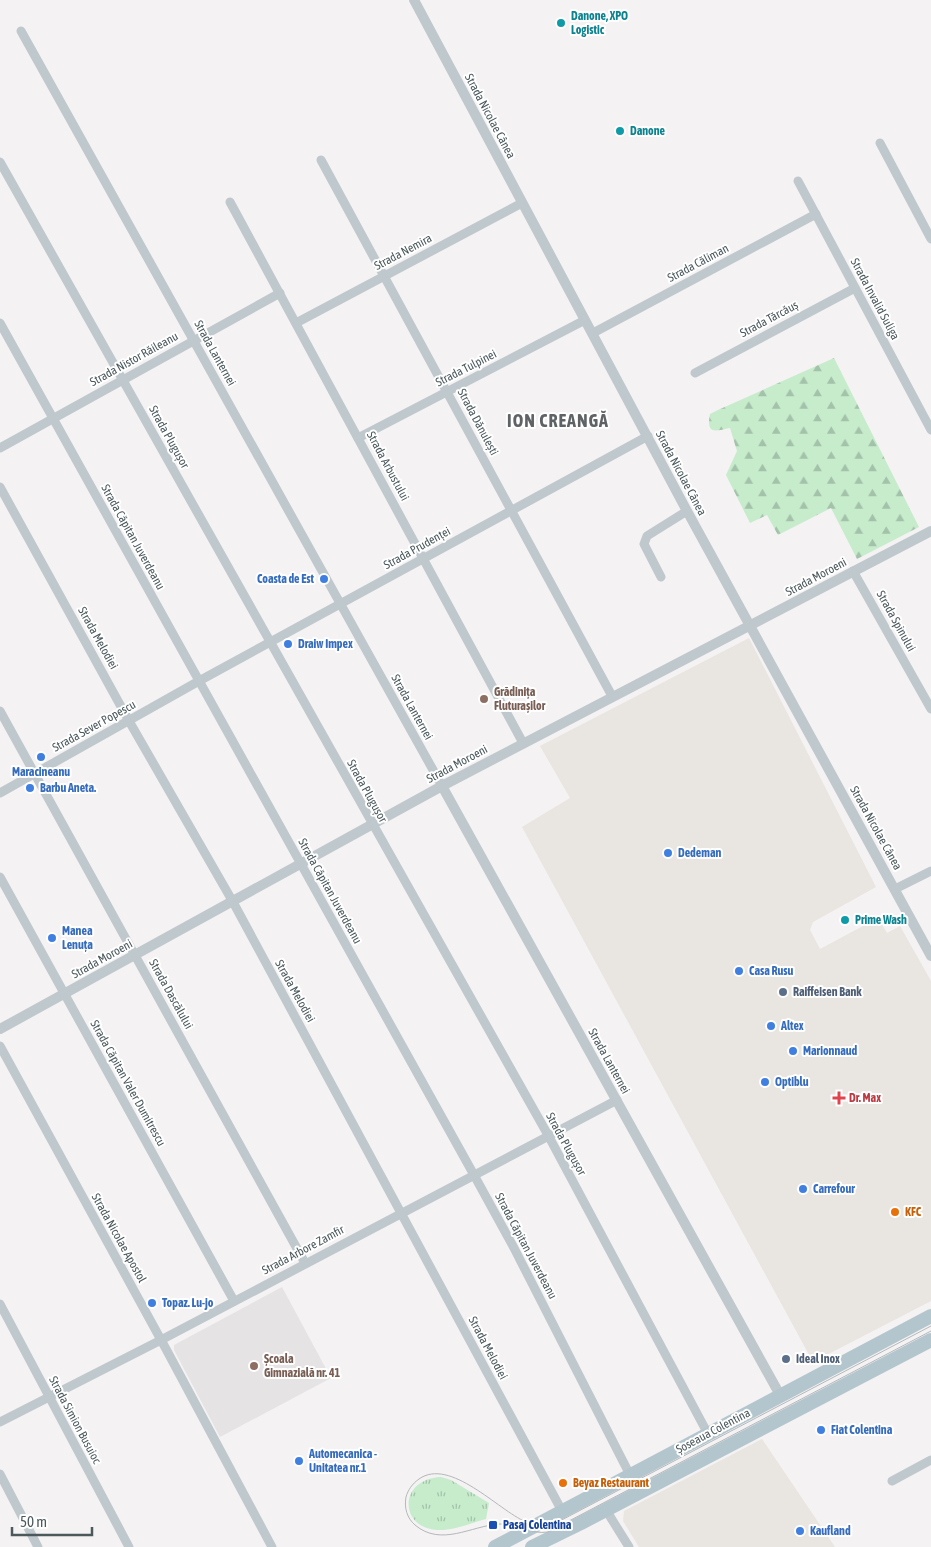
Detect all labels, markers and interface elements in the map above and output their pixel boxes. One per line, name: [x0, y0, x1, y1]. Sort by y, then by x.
place label: Danone, XPO Logistic: [571, 9, 628, 37]
marker: Danone, XPO Logistic: [555, 17, 567, 29]
street label: Strada Nicolae Cânea: [462, 71, 518, 161]
place label: Danone: [630, 124, 666, 138]
marker: Danone: [614, 125, 626, 137]
street label: Strada Nemira: [372, 231, 434, 273]
street label: Strada Căliman: [665, 241, 731, 285]
street label: Strada Invalid Suliga: [848, 256, 902, 342]
street label: Strada Tărcăuș: [738, 298, 800, 340]
street label: Strada Lanternei: [191, 318, 239, 388]
street label: Strada Nistor Răileanu: [87, 329, 181, 389]
street label: Strada Tulpinei: [433, 347, 499, 389]
street label: Strada Dănulești: [455, 386, 501, 458]
street label: Strada Plugușor: [146, 403, 192, 471]
district label: ION CREANGĂ: [507, 410, 609, 431]
street label: Strada Nicolae Cânea: [653, 428, 709, 518]
street label: Strada Arbustului: [364, 429, 412, 503]
street label: Strada Căpitan Juverdeanu: [98, 482, 168, 592]
street label: Strada Prudenței: [381, 524, 453, 572]
street label: Strada Moroeni: [783, 555, 849, 599]
place label: Coasta de Est: [257, 572, 315, 586]
marker: Coasta de Est: [318, 573, 330, 585]
street label: Strada Spinului: [874, 588, 918, 654]
street label: Strada Melodiei: [75, 604, 121, 672]
place label: Draiw Impex: [298, 637, 353, 651]
marker: Draiw Impex: [282, 638, 294, 650]
street label: Strada Lanternei: [388, 672, 436, 742]
place label: Grădinița Fluturașilor: [494, 685, 546, 713]
marker: Grădinița Fluturașilor: [478, 693, 490, 705]
street label: Strada Sever Popescu: [50, 697, 138, 755]
street label: Strada Moroeni: [424, 742, 490, 786]
marker: Maracineanu: [35, 751, 47, 763]
street label: Strada Plugușor: [344, 757, 390, 825]
place label: Maracineanu: [12, 765, 70, 779]
place label: Barbu Aneta.: [40, 781, 96, 795]
marker: Barbu Aneta.: [24, 782, 36, 794]
street label: Strada Nicolae Cânea: [847, 784, 905, 872]
street label: Strada Căpitan Juverdeanu: [295, 836, 365, 946]
place label: Dedeman: [678, 846, 721, 860]
marker: Dedeman: [662, 847, 674, 859]
place label: Prime Wash: [855, 913, 907, 927]
marker: Prime Wash: [839, 914, 851, 926]
place label: Manea Lenuța: [62, 924, 93, 952]
marker: Manea Lenuța: [46, 932, 58, 944]
street label: Strada Moroeni: [69, 937, 135, 981]
street label: Strada Dascălului: [146, 957, 196, 1031]
street label: Strada Melodiei: [272, 957, 318, 1025]
place label: Casa Rusu: [749, 964, 793, 978]
marker: Casa Rusu: [733, 965, 745, 977]
place label: Raiffeisen Bank: [793, 985, 862, 999]
marker: Raiffeisen Bank: [777, 986, 789, 998]
street label: Strada Căpitan Valer Dumitrescu: [87, 1018, 169, 1149]
place label: Altex: [780, 1019, 804, 1033]
marker: Altex: [765, 1020, 777, 1032]
street label: Strada Lanternei: [585, 1026, 633, 1096]
place label: Marionnaud: [803, 1044, 858, 1058]
marker: Marionnaud: [787, 1045, 799, 1057]
place label: Optiblu: [775, 1075, 809, 1089]
marker: Optiblu: [759, 1076, 771, 1088]
place label: Dr. Max: [849, 1091, 881, 1105]
marker: Dr. Max: [833, 1092, 845, 1104]
street label: Strada Plugușor: [543, 1110, 589, 1178]
place label: Carrefour: [813, 1182, 855, 1196]
marker: Carrefour: [797, 1183, 809, 1195]
street label: Strada Nicolae Apostol: [89, 1191, 150, 1286]
street label: Strada Căpitan Juverdeanu: [492, 1191, 560, 1302]
place label: KFC: [905, 1205, 922, 1219]
marker: KFC: [889, 1206, 901, 1218]
street label: Strada Arbore Zamfir: [260, 1222, 347, 1278]
place label: Topaz. Lu-jo: [162, 1296, 214, 1310]
marker: Topaz. Lu-jo: [146, 1297, 158, 1309]
street label: Strada Melodiei: [466, 1314, 510, 1382]
place label: Școala Gimnazială nr. 41: [264, 1352, 341, 1380]
place label: Ideal Inox: [796, 1352, 840, 1366]
marker: Ideal Inox: [780, 1353, 792, 1365]
marker: Școala Gimnazială nr. 41: [248, 1360, 260, 1372]
street label: Strada Simion Busuioc: [46, 1374, 104, 1467]
street label: Șoseaua Colentina: [674, 1406, 752, 1456]
place label: Fiat Colentina: [831, 1423, 893, 1437]
marker: Fiat Colentina: [815, 1424, 827, 1436]
place label: Automecanica - Unitatea nr.1: [308, 1447, 377, 1475]
marker: Automecanica - Unitatea nr.1: [293, 1455, 305, 1467]
place label: Beyaz Restaurant: [573, 1476, 650, 1490]
marker: Beyaz Restaurant: [557, 1477, 569, 1489]
scale bar: [12, 1504, 92, 1536]
text: 50 m: [20, 1513, 47, 1530]
place label: Pasaj Colentina: [503, 1518, 572, 1532]
marker: Pasaj Colentina: [487, 1519, 499, 1531]
place label: Kaufland: [810, 1524, 851, 1538]
marker: Kaufland: [794, 1525, 806, 1537]

